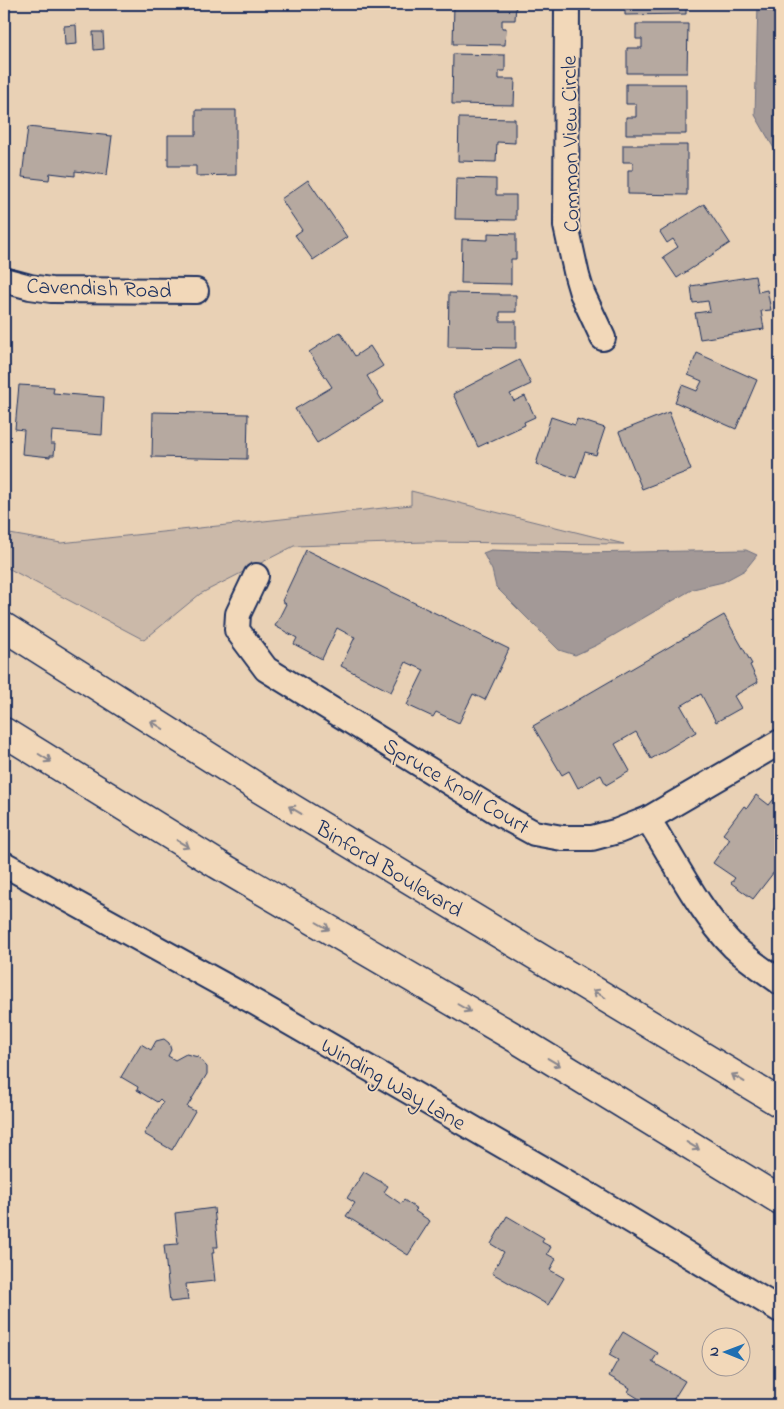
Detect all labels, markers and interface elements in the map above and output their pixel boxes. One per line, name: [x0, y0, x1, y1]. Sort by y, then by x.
street label: Common View Circle: [554, 55, 590, 233]
street label: Cavendish Road: [26, 271, 172, 309]
one-way arrow: [151, 720, 165, 730]
street label: Spruce Knoll Court: [376, 731, 535, 844]
one-way arrow: [38, 753, 52, 764]
one-way arrow: [289, 805, 303, 815]
street label: Binford Boulevard: [308, 813, 468, 927]
one-way arrow: [176, 839, 190, 849]
one-way arrow: [316, 922, 330, 932]
one-way arrow: [593, 988, 607, 998]
one-way arrow: [456, 1003, 471, 1013]
street label: Winding Way Lane: [313, 1031, 471, 1141]
one-way arrow: [547, 1057, 561, 1067]
one-way arrow: [732, 1072, 746, 1082]
one-way arrow: [685, 1142, 699, 1152]
north arrow: [702, 1326, 752, 1376]
text: N: [704, 1347, 725, 1357]

